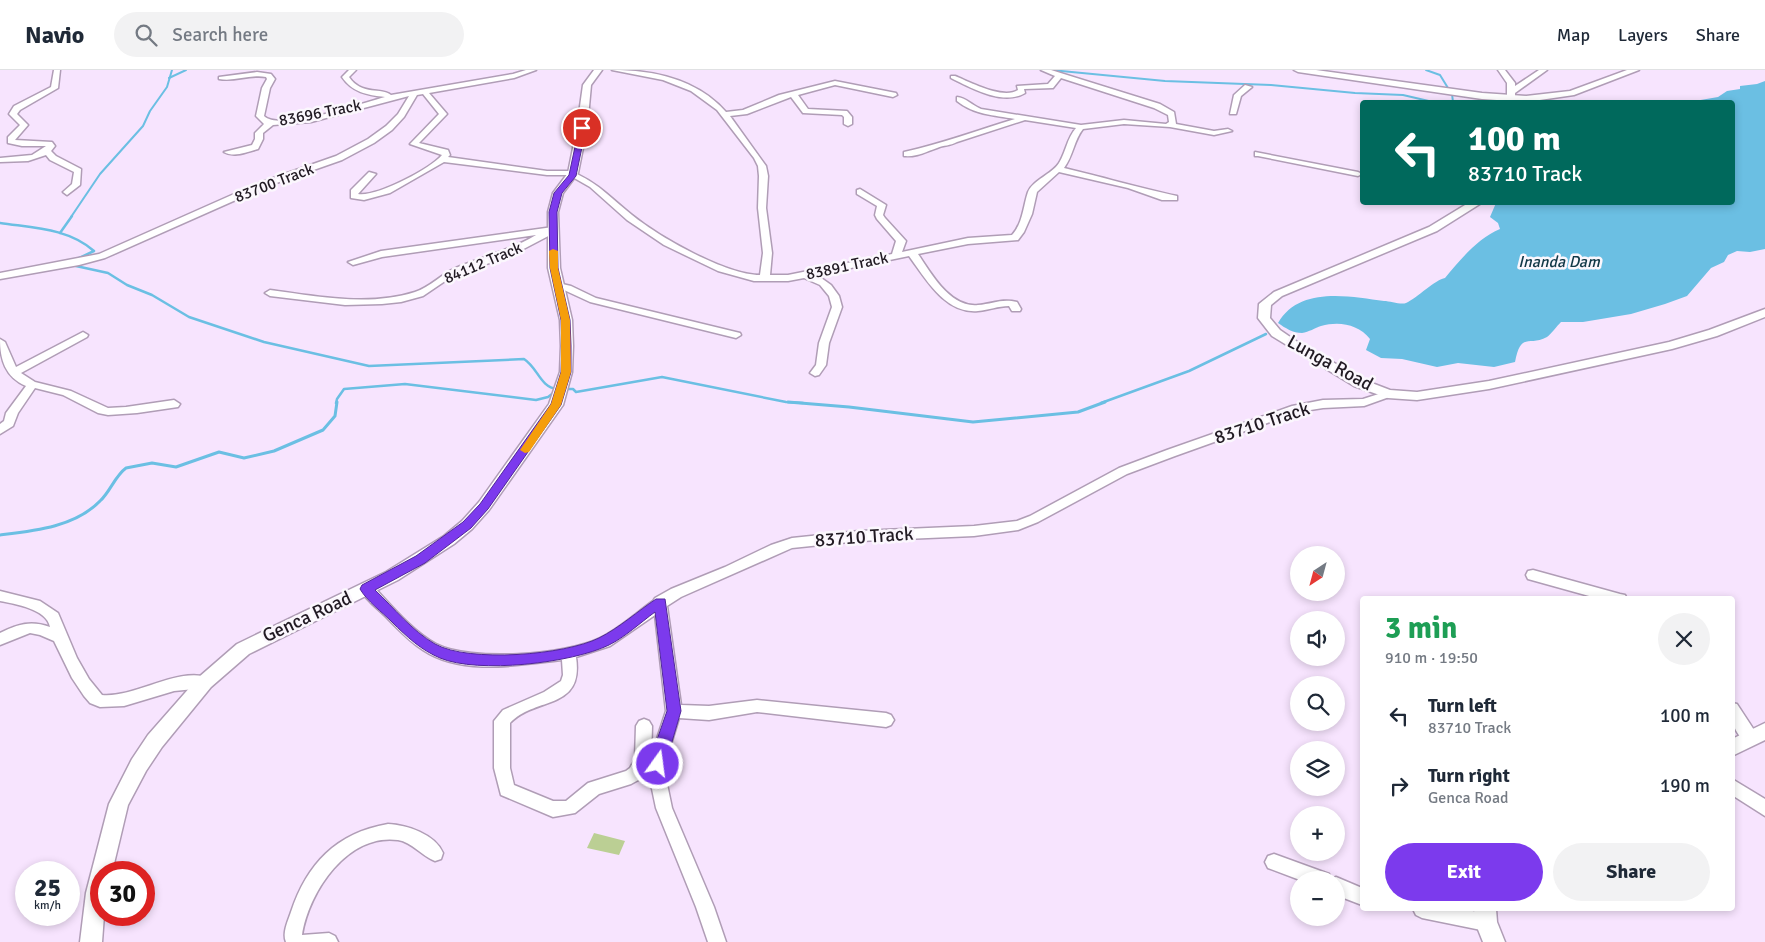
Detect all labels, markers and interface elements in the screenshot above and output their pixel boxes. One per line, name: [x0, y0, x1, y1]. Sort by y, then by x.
search box: [114, 12, 464, 57]
text: Navio: [25, 20, 84, 50]
icon: search: [132, 21, 160, 49]
text: Search here: [172, 23, 268, 47]
text: Map: [1557, 24, 1590, 46]
text: Layers: [1618, 24, 1668, 46]
text: Share: [1696, 24, 1740, 46]
street label: 83696 Track: [277, 95, 363, 131]
pin: [561, 107, 603, 149]
icon: arrive: [568, 114, 596, 142]
text: 100 m: [1468, 117, 1561, 160]
icon: left: [1385, 120, 1450, 185]
street label: 83700 Track: [232, 159, 316, 207]
text: 83710 Track: [1468, 160, 1582, 187]
street label: 84112 Track: [441, 238, 525, 288]
street label: 83891 Track: [804, 248, 890, 284]
water label: Inanda Dam: [1518, 252, 1601, 272]
street label: Lunga Road: [1283, 330, 1377, 396]
street label: 83710 Track: [1211, 396, 1313, 450]
street label: 83710 Track: [814, 522, 915, 552]
north arrow: [1290, 546, 1345, 601]
map controls: [1290, 546, 1345, 926]
street label: Genca Road: [259, 586, 355, 648]
text: 3 min: [1385, 610, 1457, 647]
button: sound: [1290, 611, 1345, 666]
button: close: [1658, 613, 1710, 665]
text: 910 m · 19:50: [1385, 648, 1478, 668]
button: search: [1290, 676, 1345, 731]
text: Turn left: [1428, 694, 1497, 718]
icon: left: [1385, 702, 1413, 730]
text: 100 m: [1660, 704, 1710, 728]
text: 83710 Track: [1428, 718, 1511, 738]
position arrow: [631, 737, 683, 789]
button: layers: [1290, 741, 1345, 796]
text: Turn right: [1428, 764, 1510, 788]
icon: right: [1385, 772, 1413, 800]
text: 190 m: [1660, 774, 1710, 798]
text: Genca Road: [1428, 788, 1508, 808]
button: +: [1290, 806, 1345, 861]
button: Exit: [1385, 843, 1543, 901]
button: Share: [1553, 843, 1710, 901]
speed limit sign: 30: [90, 861, 155, 926]
button: −: [1290, 871, 1345, 926]
text: 25: [34, 872, 61, 903]
text: km/h: [34, 898, 61, 913]

